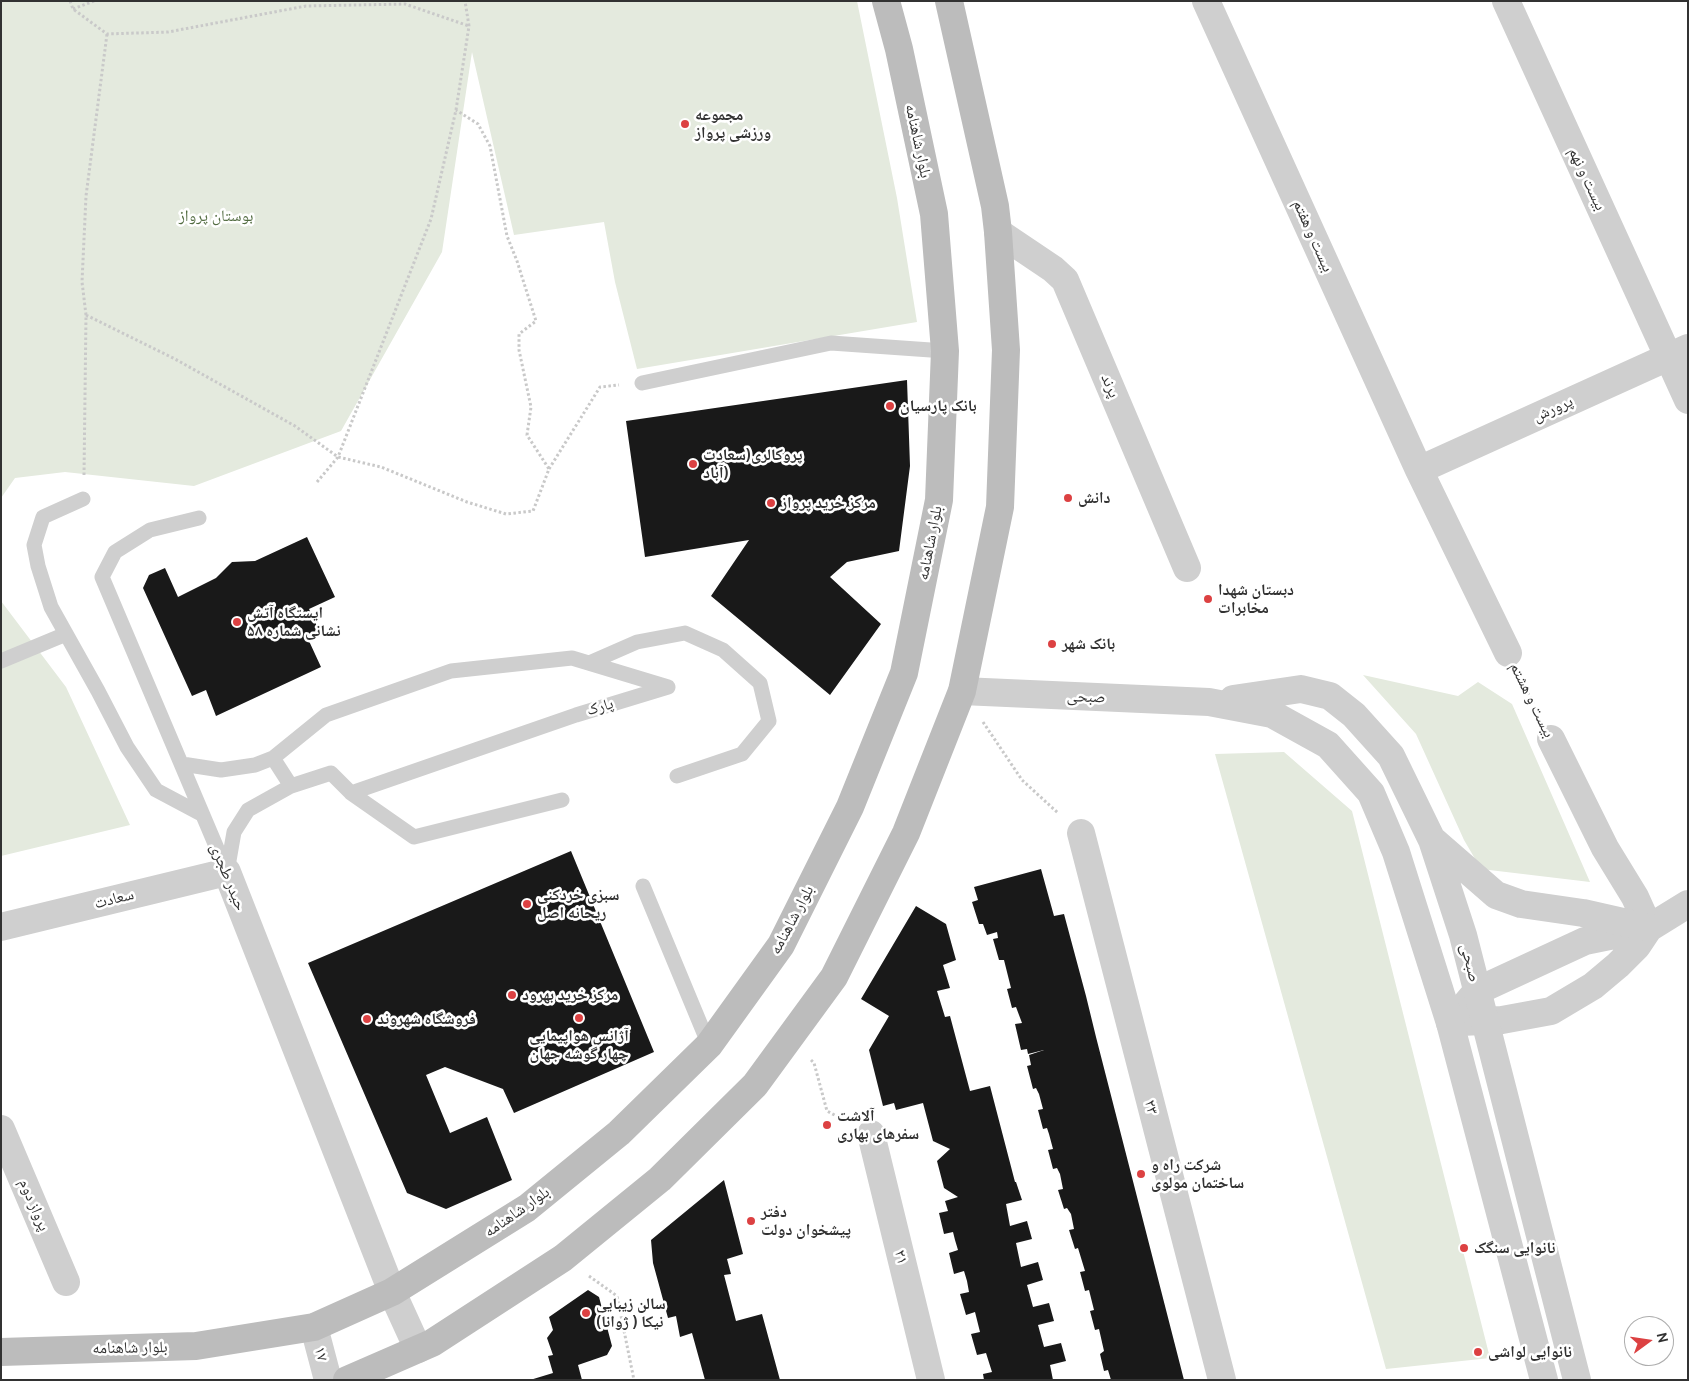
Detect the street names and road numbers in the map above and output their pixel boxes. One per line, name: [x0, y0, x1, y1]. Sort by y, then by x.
street label: بلوار شاهنامه: [901, 102, 935, 180]
street label: بیست و نهم: [1564, 144, 1610, 214]
street label: بیست و هفتم: [1289, 197, 1337, 275]
street label: پرند: [1096, 371, 1124, 401]
street label: پرورش: [1530, 392, 1576, 426]
street label: بلوار شاهنامه: [913, 504, 947, 582]
street label: بیست و هشتم: [1506, 659, 1558, 741]
street label: صبحی: [1066, 687, 1106, 707]
street label: پارک: [584, 694, 616, 720]
street label: حیدر طجری: [206, 841, 250, 913]
street label: بلوار شاهنامه: [766, 882, 818, 958]
street label: سعادت: [92, 885, 136, 913]
street label: صبحی: [1456, 942, 1484, 984]
street label: ۲۳: [1140, 1098, 1162, 1116]
street label: پرواز دوم: [14, 1176, 54, 1234]
street label: بلوار شاهنامه: [481, 1183, 553, 1241]
street label: ۲۱: [890, 1248, 912, 1266]
street label: بلوار شاهنامه: [92, 1338, 168, 1358]
street label: ۱۷: [310, 1345, 332, 1363]

